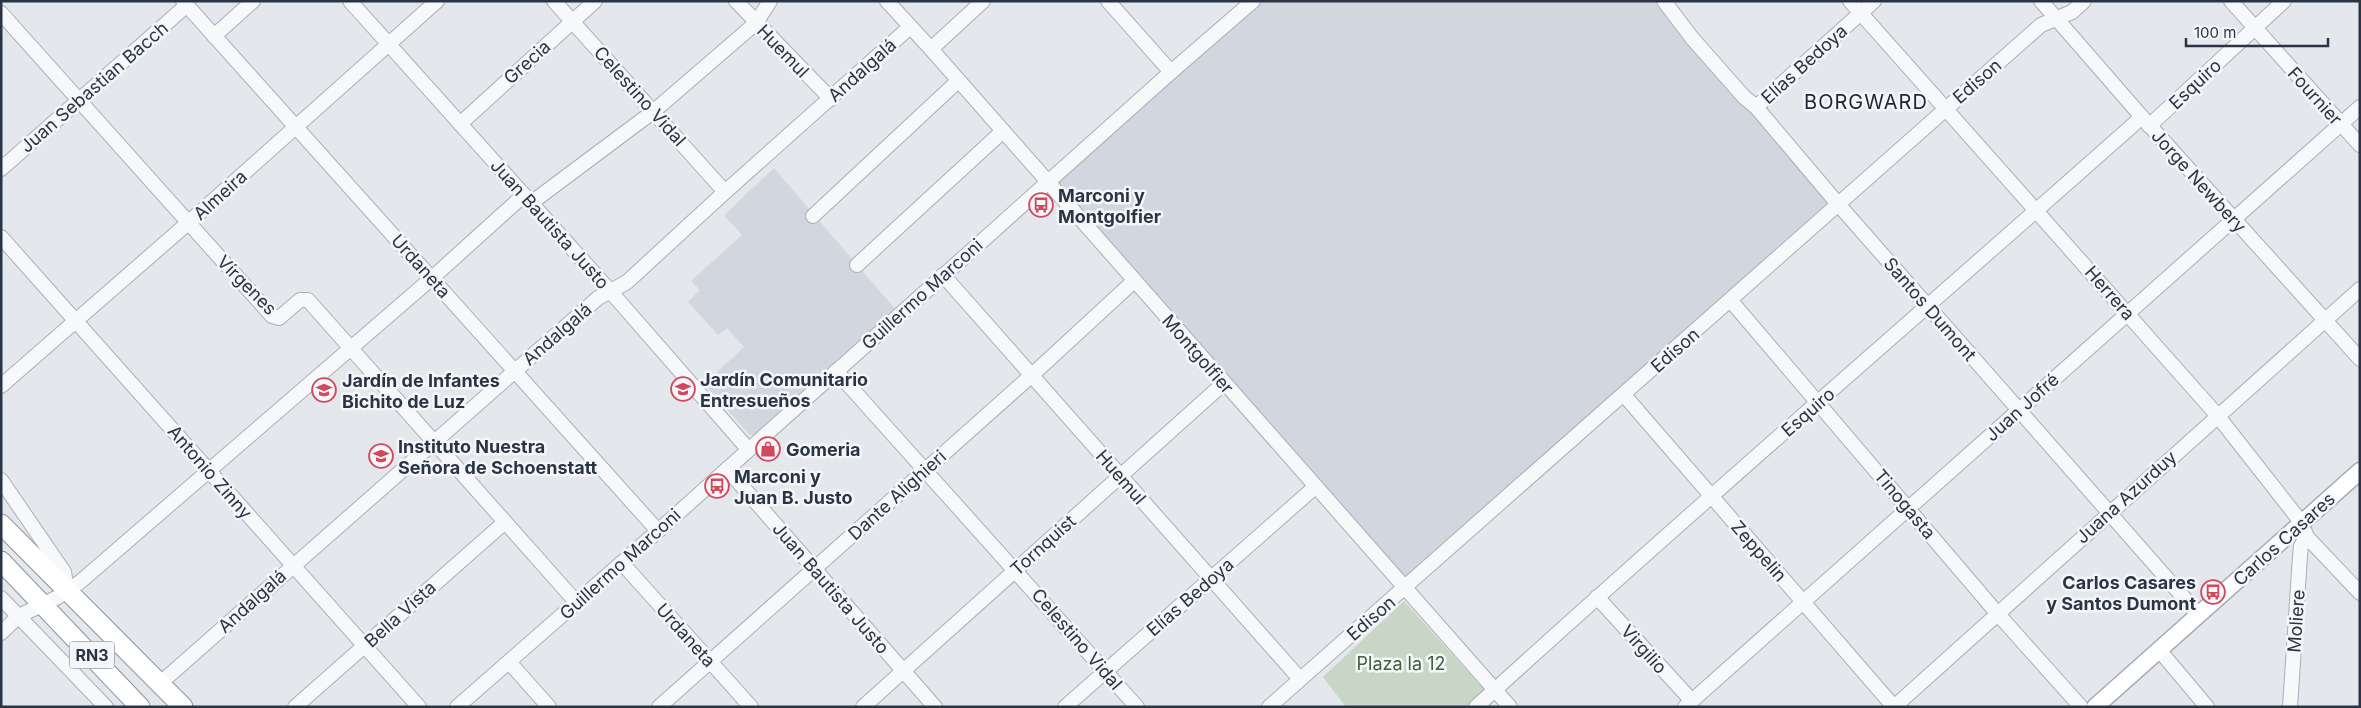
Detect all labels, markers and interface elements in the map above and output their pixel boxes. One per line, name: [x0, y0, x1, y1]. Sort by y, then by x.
scale bar: [2186, 15, 2328, 47]
street label: Juan Sebastian Bacch: [16, 17, 172, 157]
street label: Huemul: [753, 20, 813, 82]
street label: Elías Bedoya: [1757, 20, 1851, 108]
text: 100 m: [2194, 23, 2236, 42]
street label: Andalgalá: [824, 34, 900, 106]
street label: Grecia: [499, 36, 555, 88]
street label: Celestino Vidal: [590, 42, 690, 150]
street label: Edison: [1949, 54, 2005, 108]
street label: Esquiro: [2165, 55, 2225, 113]
street label: Fournier: [2284, 63, 2347, 129]
district label: BORGWARD: [1804, 90, 1928, 114]
street label: Jorge Newbery: [2147, 125, 2251, 237]
street label: Juan Bautista Justo: [486, 155, 614, 293]
street label: Almeira: [189, 166, 251, 224]
place label: Marconi y Montgolfier: [1058, 185, 1161, 227]
bus stop icon: Marconi y Montgolfier: [1028, 192, 1054, 218]
street label: Urdaneta: [387, 230, 455, 302]
street label: Guillermo Marconi: [857, 234, 987, 354]
street label: Vírgenes: [213, 251, 281, 319]
street label: Santos Dumont: [1879, 253, 1981, 365]
street label: Herrera: [2081, 262, 2139, 324]
street label: Andalgalá: [518, 298, 596, 370]
street label: Montgolfier: [1158, 310, 1238, 398]
street label: Edison: [1647, 323, 1703, 377]
place label: Jardín Comunitario Entresueños: [700, 369, 868, 411]
street label: Juan Jofré: [1981, 369, 2063, 445]
place label: Jardín de Infantes Bichito de Luz: [342, 370, 500, 412]
school or university icon: Jardín Comunitario Entresueños: [670, 376, 696, 402]
school or university icon: Jardín de Infantes Bichito de Luz: [311, 377, 337, 403]
street label: Esquiro: [1777, 383, 1839, 441]
street label: Antonio Zinny: [164, 421, 256, 523]
place label: Instituto Nuestra Señora de Schoenstatt: [398, 436, 598, 478]
shop icon: Gomeria: [755, 436, 781, 462]
place label: Gomeria: [786, 439, 861, 460]
school or university icon: Instituto Nuestra Señora de Schoenstatt: [368, 443, 394, 469]
street label: Huemul: [1092, 445, 1150, 509]
street label: Dante Alighieri: [844, 446, 950, 544]
street label: Juana Azurduy: [2071, 446, 2181, 548]
street label: Tinogasta: [1870, 465, 1940, 543]
place label: Marconi y Juan B. Justo: [734, 466, 853, 508]
bus stop icon: Marconi y Juan B. Justo: [704, 473, 730, 499]
street label: Carlos Casares: [2229, 488, 2339, 590]
street label: Guillermo Marconi: [555, 504, 685, 624]
street label: Tornquist: [1006, 510, 1080, 580]
street label: Zeppelin: [1727, 516, 1791, 586]
street label: Juan Bautista Justo: [768, 518, 894, 658]
street label: Elías Bedoya: [1142, 554, 1238, 640]
street label: Andalgalá: [214, 565, 290, 637]
place label: Carlos Casares y Santos Dumont: [2046, 572, 2196, 614]
street label: Bella Vista: [360, 577, 440, 651]
bus stop icon: Carlos Casares y Santos Dumont: [2200, 579, 2226, 605]
street label: Celestino Vidal: [1027, 584, 1127, 694]
street label: Moliere: [2283, 589, 2309, 653]
street label: Edison: [1343, 591, 1399, 645]
street label: Urdaneta: [652, 599, 720, 671]
street label: Virgilio: [1617, 620, 1671, 678]
road number: RN3: [70, 642, 114, 668]
park label: Plaza la 12: [1357, 653, 1445, 674]

